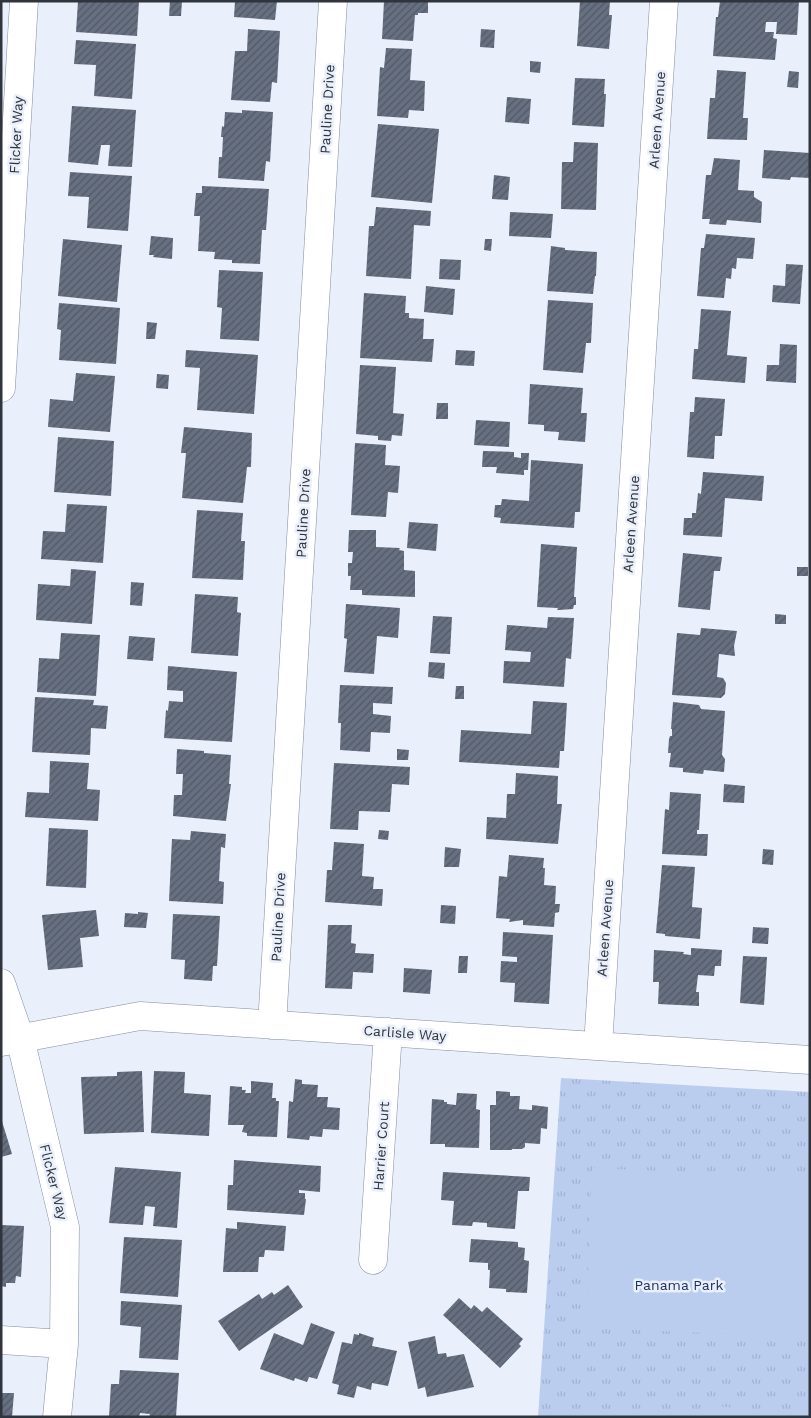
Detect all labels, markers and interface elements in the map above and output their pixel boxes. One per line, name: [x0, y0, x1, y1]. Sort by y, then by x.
street label: Pauline Drive: [317, 64, 337, 154]
street label: Arleen Avenue: [646, 71, 668, 169]
street label: Flicker Way: [6, 95, 26, 174]
street label: Pauline Drive: [293, 468, 313, 558]
street label: Arleen Avenue: [620, 475, 642, 573]
street label: Pauline Drive: [268, 872, 288, 962]
street label: Arleen Avenue: [594, 879, 616, 977]
street label: Carlisle Way: [363, 1022, 448, 1044]
street label: Harrier Court: [370, 1101, 392, 1191]
street label: Flicker Way: [37, 1142, 71, 1222]
park label: Panama Park: [635, 1277, 724, 1293]

